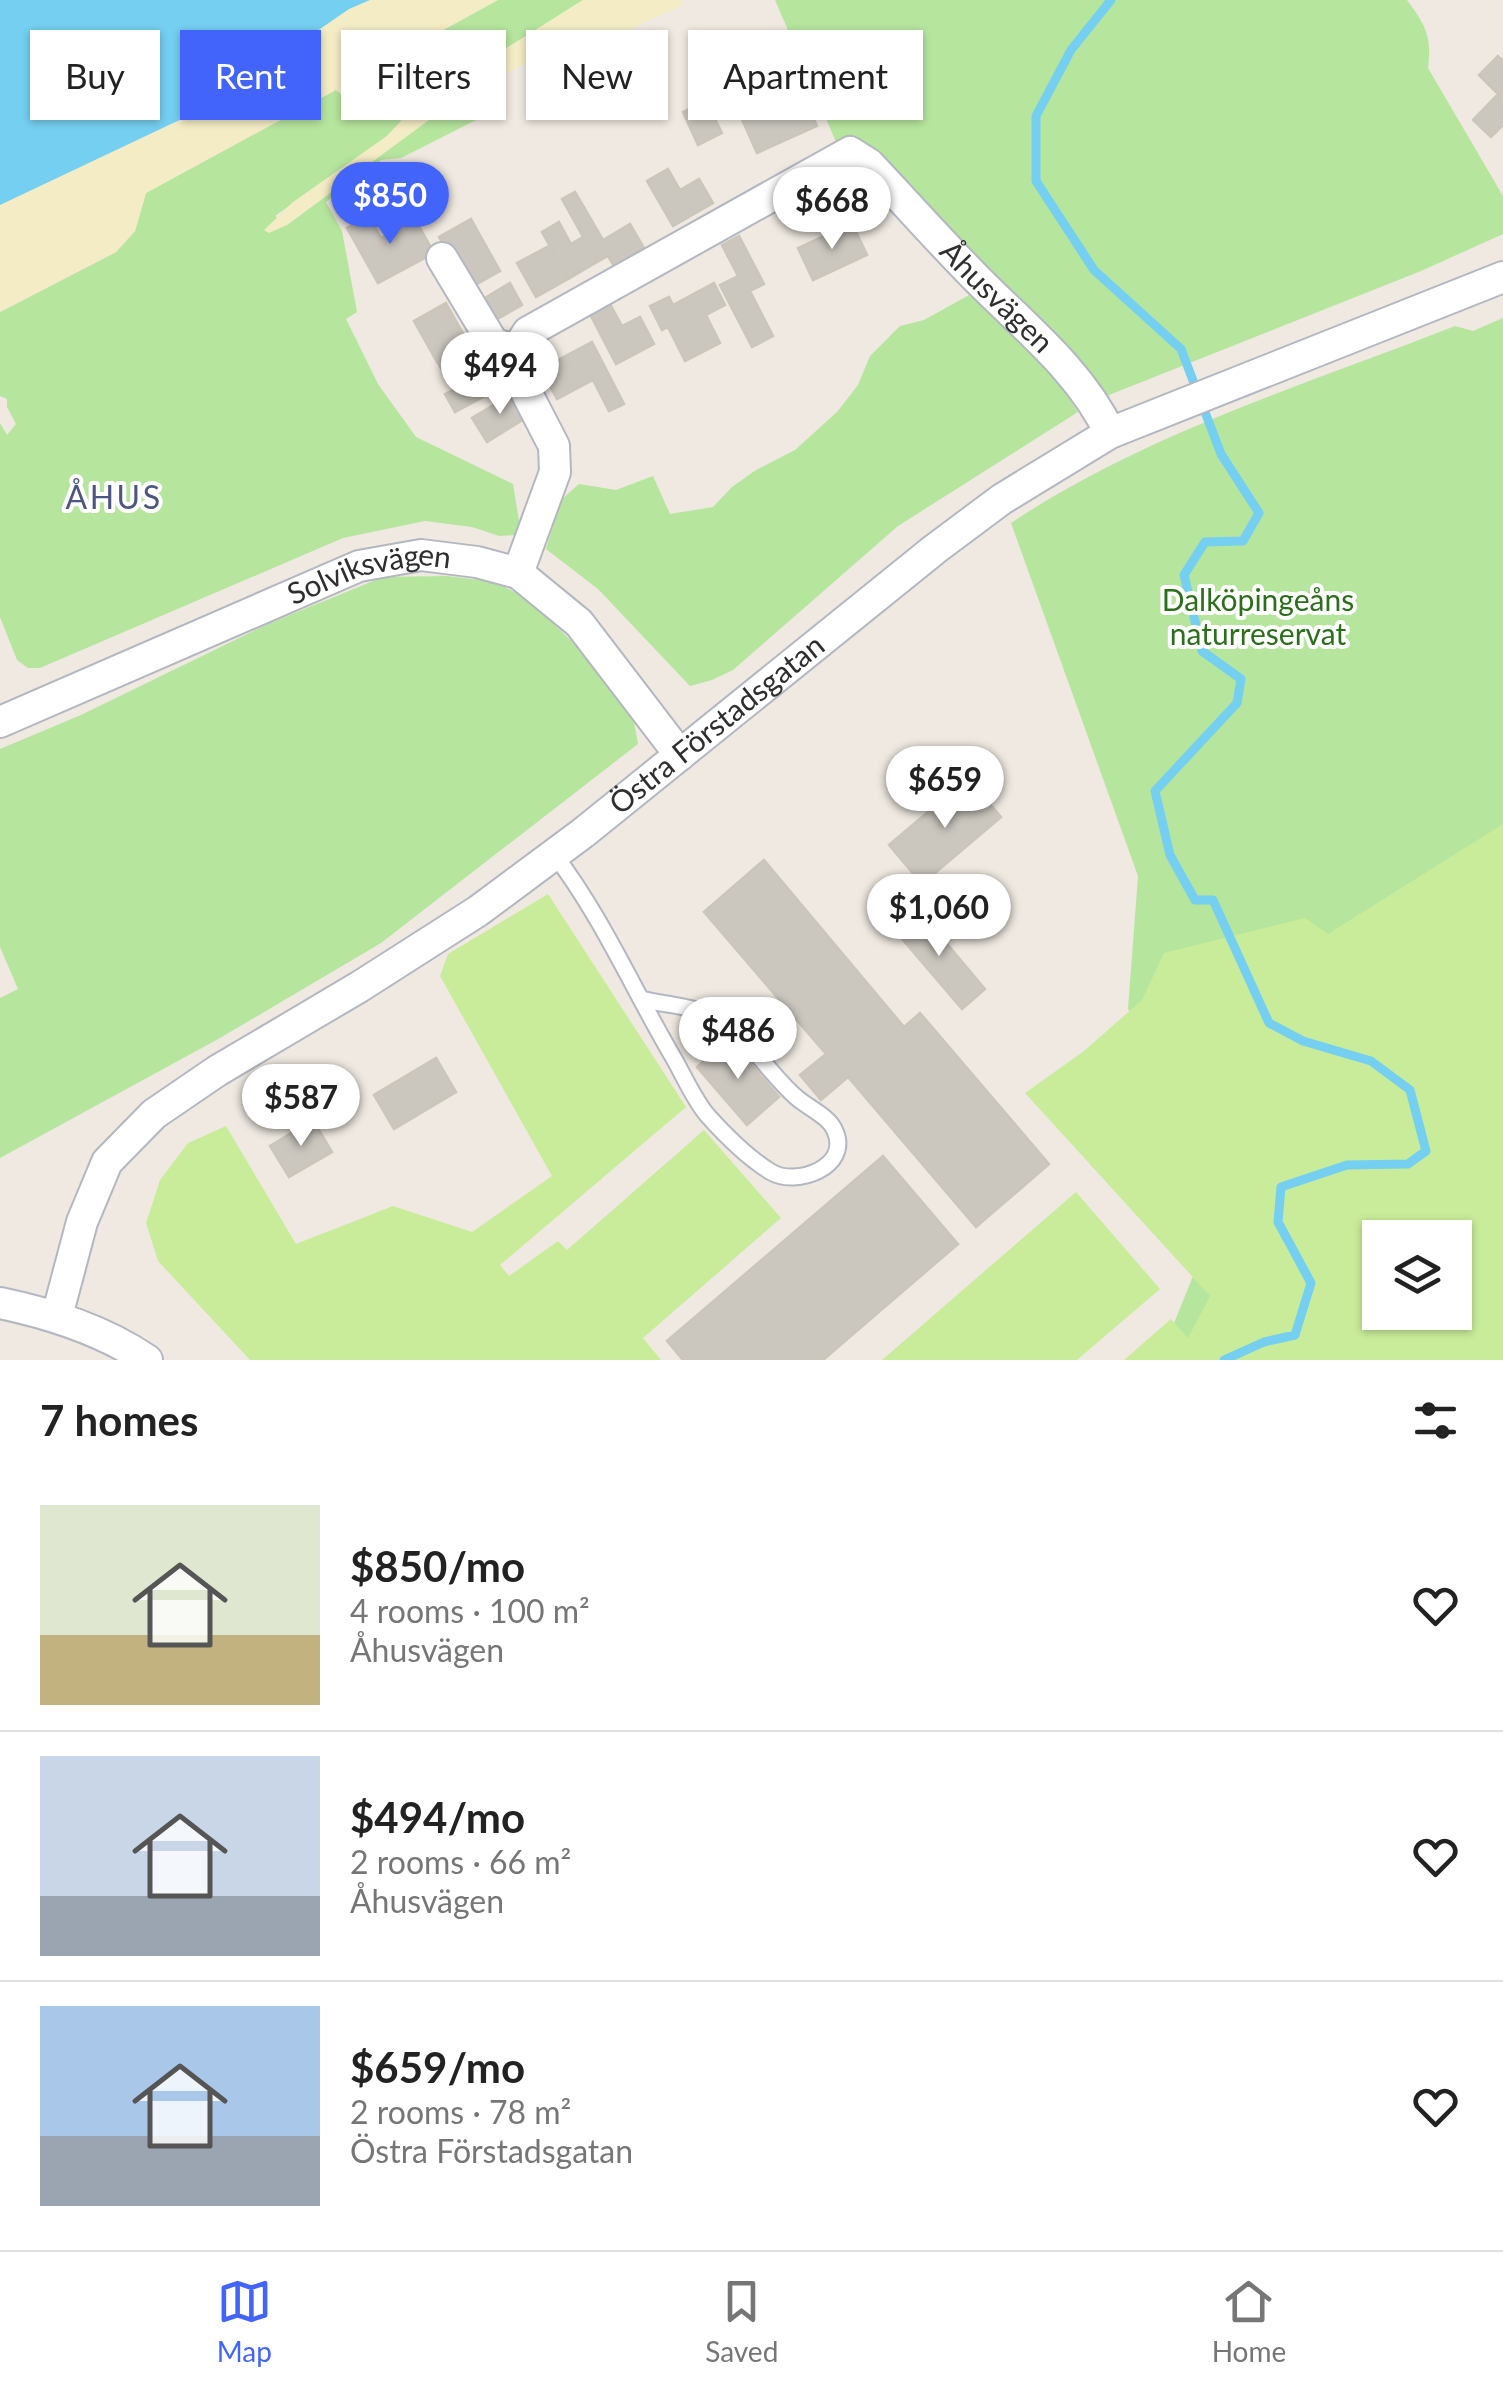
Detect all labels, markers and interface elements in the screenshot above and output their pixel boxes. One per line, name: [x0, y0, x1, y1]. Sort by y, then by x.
chip: Buy: [30, 30, 160, 120]
chip: Rent: [180, 30, 321, 120]
chip: Filters: [341, 30, 506, 120]
chip: New: [526, 30, 668, 120]
chip: Apartment: [688, 30, 923, 120]
pin: $850: [331, 162, 449, 247]
pin: $668: [773, 167, 891, 252]
text: $850: [353, 175, 427, 214]
text: $668: [795, 180, 869, 219]
street label: Åhusvägen: [934, 232, 1062, 359]
pin: $494: [441, 332, 559, 417]
text: $494: [463, 345, 537, 384]
district label: ÅHUS: [66, 477, 163, 516]
street label: Solviksvägen: [281, 535, 453, 611]
park label: Dalköpingeåns naturreservat: [1162, 581, 1354, 651]
street label: Östra Förstadsgatan: [601, 626, 830, 821]
pin: $659: [886, 746, 1004, 831]
text: $659: [908, 759, 982, 798]
pin: $1,060: [858, 874, 1020, 959]
text: $1,060: [889, 887, 989, 926]
pin: $486: [679, 997, 797, 1082]
text: $486: [701, 1010, 775, 1049]
pin: $587: [242, 1064, 360, 1149]
text: $587: [264, 1077, 338, 1116]
map controls: [1362, 1220, 1472, 1330]
button: layers: [1362, 1220, 1472, 1330]
icon: filters: [1408, 1393, 1463, 1448]
text: 7 homes: [40, 1395, 198, 1445]
text: $850/mo: [350, 1541, 525, 1591]
icon: home: [120, 1545, 240, 1665]
icon: heart: [1408, 1578, 1463, 1633]
text: 4 rooms · 100 m²: [350, 1591, 590, 1630]
text: Åhusvägen: [350, 1630, 504, 1669]
text: $494/mo: [350, 1792, 525, 1842]
icon: home: [120, 1796, 240, 1916]
icon: heart: [1408, 1829, 1463, 1884]
text: 2 rooms · 66 m²: [350, 1842, 571, 1881]
text: Åhusvägen: [350, 1881, 504, 1920]
text: $659/mo: [350, 2042, 525, 2092]
icon: home: [120, 2046, 240, 2166]
icon: heart: [1408, 2079, 1463, 2134]
text: 2 rooms · 78 m²: [350, 2092, 571, 2131]
text: Östra Förstadsgatan: [350, 2131, 633, 2170]
tab: Map: [217, 2274, 272, 2368]
tab: Saved: [705, 2274, 778, 2368]
tab: Home: [1212, 2274, 1286, 2368]

